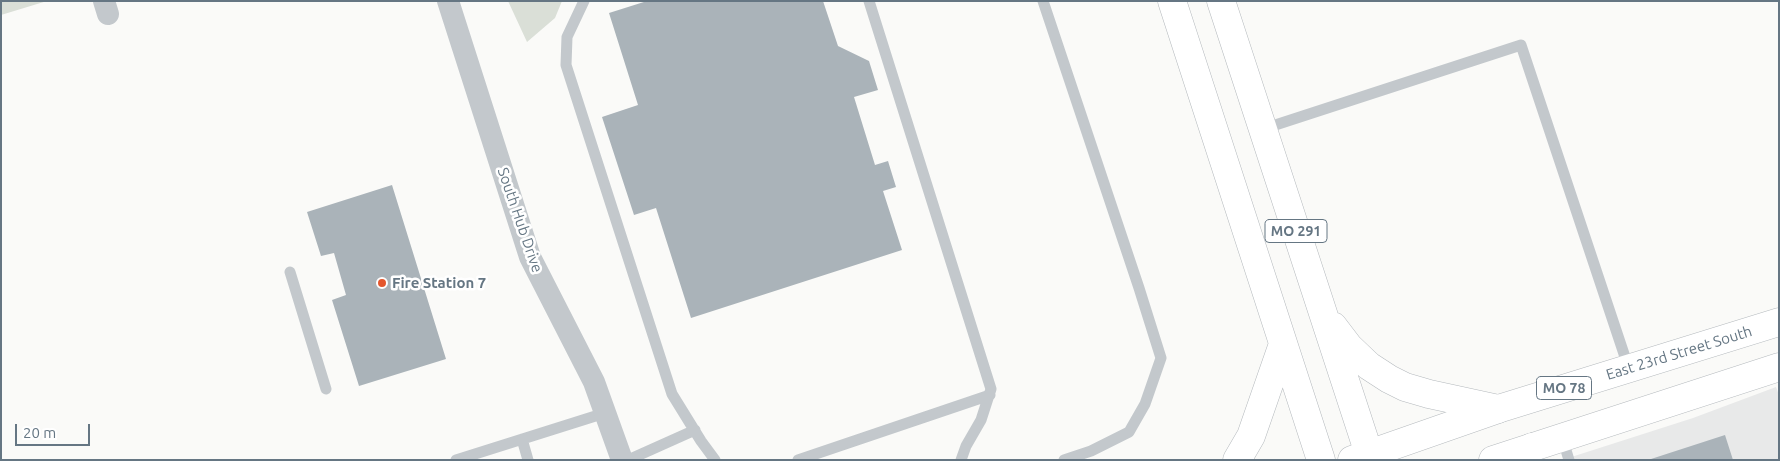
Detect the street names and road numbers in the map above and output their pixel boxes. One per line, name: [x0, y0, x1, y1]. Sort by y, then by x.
street label: South Hub Drive: [494, 165, 546, 275]
road number: MO 291: [1265, 220, 1327, 242]
street label: East 23rd Street South: [1604, 322, 1754, 384]
road number: MO 78: [1536, 376, 1592, 399]

